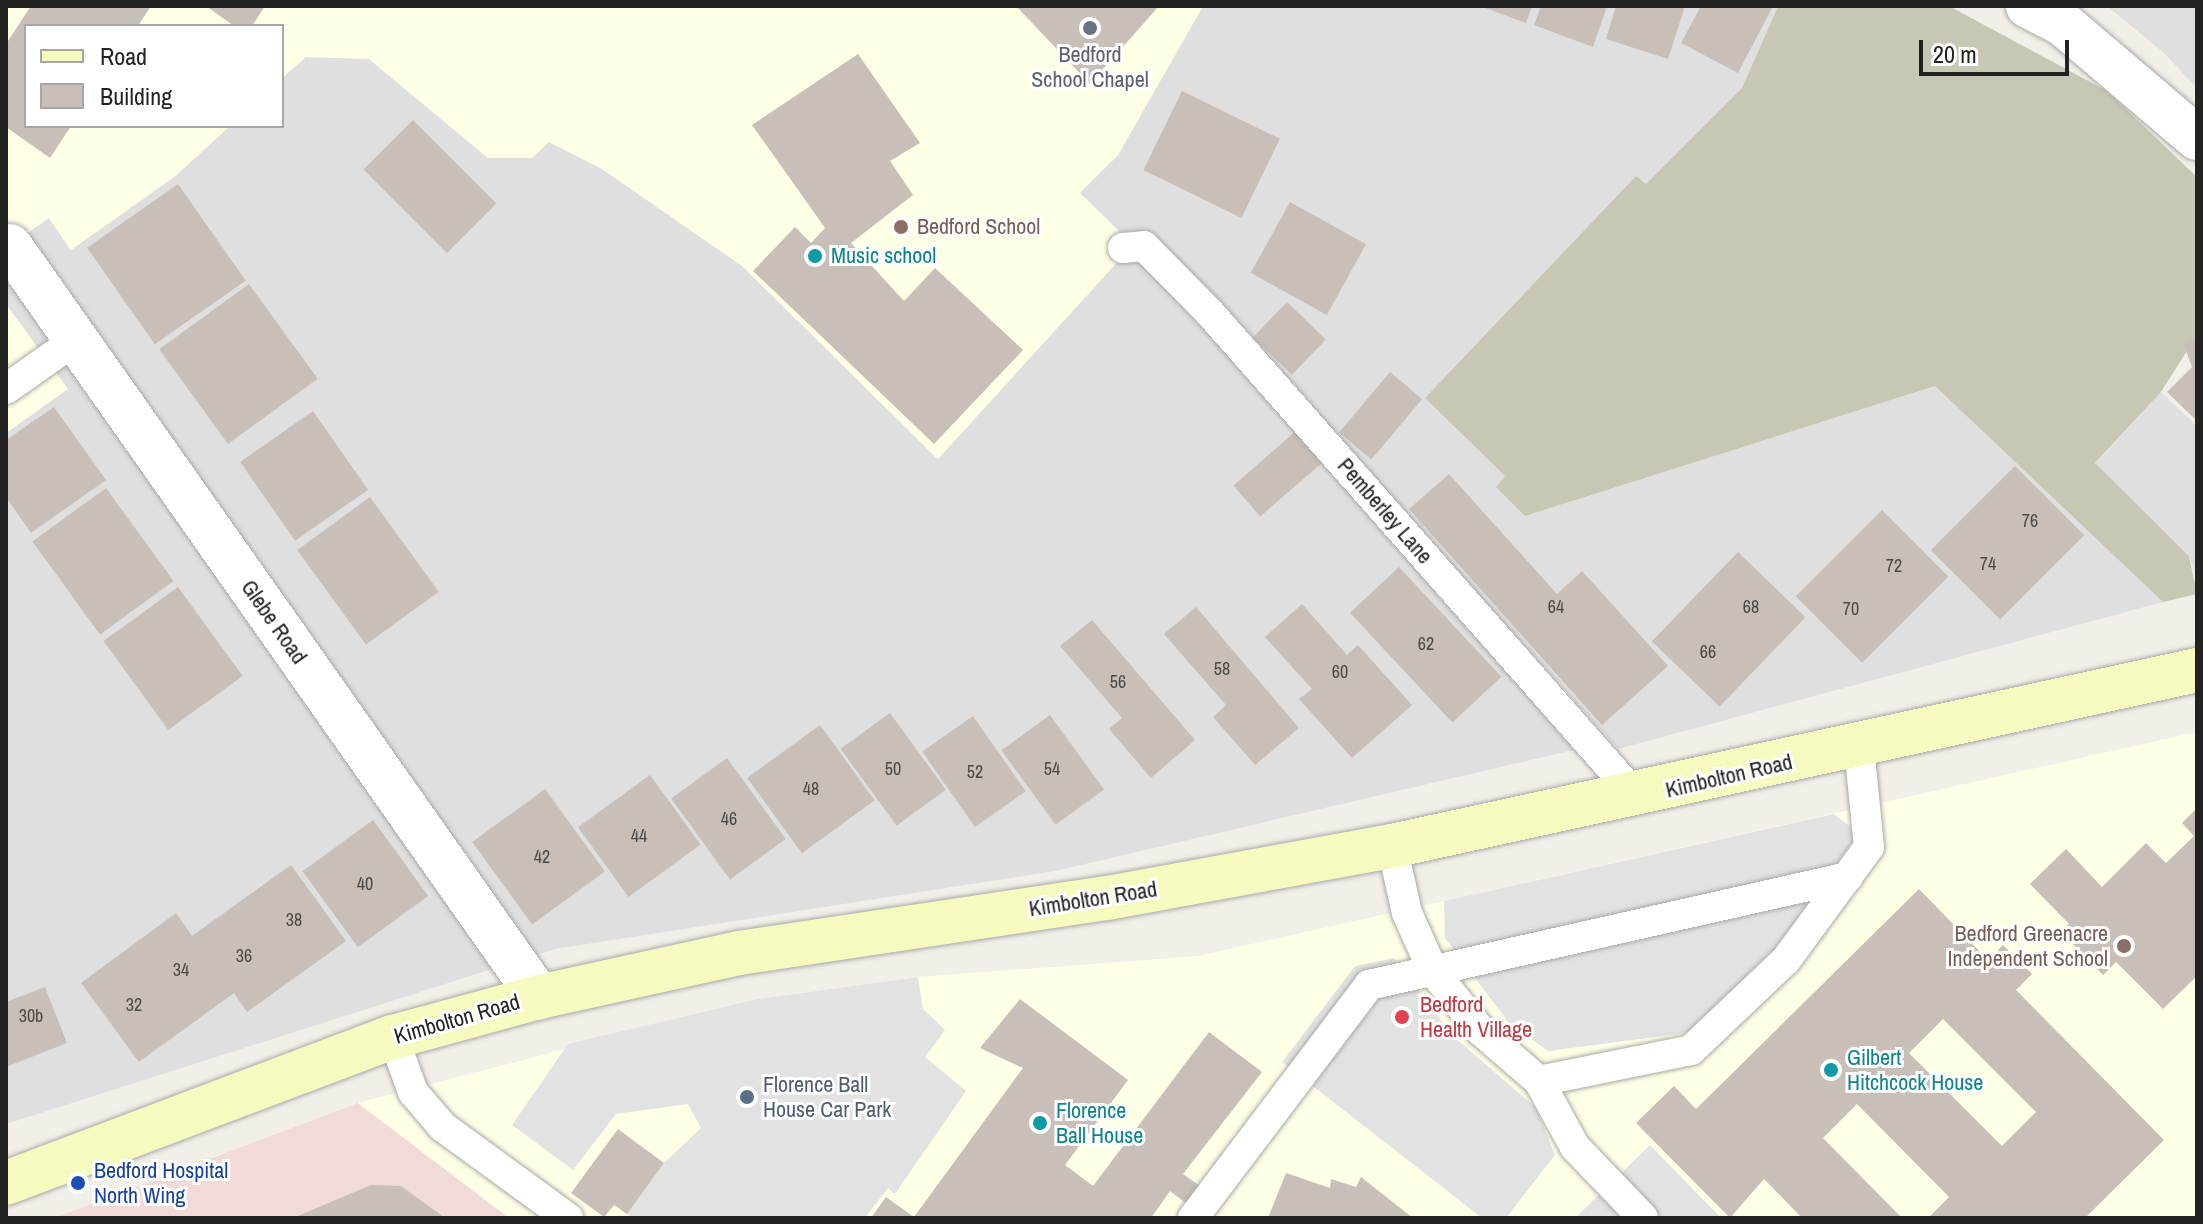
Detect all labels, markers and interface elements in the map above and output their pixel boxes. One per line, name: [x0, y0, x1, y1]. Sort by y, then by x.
marker: Bedford School Chapel: [1081, 19, 1099, 37]
legend: [24, 24, 284, 128]
scale bar: [1923, 24, 2073, 74]
text: 20 m: [1933, 38, 1977, 70]
text: Road: [100, 40, 147, 72]
place label: Bedford School Chapel: [1031, 41, 1149, 92]
text: Building: [100, 80, 172, 112]
place label: Bedford School: [917, 214, 1040, 240]
marker: Bedford School: [892, 218, 910, 236]
place label: Music school: [831, 243, 936, 269]
marker: Music school: [806, 247, 824, 265]
street label: Pemberley Lane: [1332, 453, 1438, 569]
house number: 76: [2022, 510, 2038, 532]
house number: 74: [1980, 553, 1996, 575]
house number: 72: [1886, 555, 1902, 577]
street label: Glebe Road: [236, 575, 312, 669]
house number: 64: [1548, 596, 1564, 618]
house number: 68: [1743, 596, 1759, 618]
house number: 70: [1843, 598, 1859, 620]
house number: 62: [1418, 633, 1434, 655]
house number: 66: [1700, 641, 1716, 663]
house number: 58: [1214, 658, 1230, 680]
house number: 60: [1332, 661, 1348, 683]
house number: 56: [1110, 671, 1126, 693]
street label: Kimbolton Road: [1663, 749, 1795, 803]
house number: 50: [885, 758, 901, 780]
house number: 54: [1044, 758, 1060, 780]
house number: 52: [967, 761, 983, 783]
house number: 48: [803, 778, 819, 800]
house number: 46: [721, 808, 737, 830]
house number: 44: [631, 825, 647, 847]
house number: 42: [534, 846, 550, 868]
house number: 40: [357, 873, 373, 895]
street label: Kimbolton Road: [1027, 876, 1159, 922]
house number: 38: [286, 909, 302, 931]
place label: Bedford Greenacre Independent School: [1948, 920, 2108, 972]
marker: Bedford Greenacre Independent School: [2115, 937, 2133, 955]
house number: 36: [236, 945, 252, 967]
house number: 34: [173, 959, 189, 981]
street label: Kimbolton Road: [391, 988, 523, 1050]
place label: Bedford Health Village: [1420, 991, 1532, 1042]
house number: 32: [126, 994, 142, 1016]
house number: 30b: [19, 1005, 43, 1027]
marker: Bedford Health Village: [1391, 1006, 1413, 1028]
place label: Gilbert Hitchcock House: [1847, 1044, 1983, 1096]
marker: Gilbert Hitchcock House: [1822, 1061, 1840, 1079]
place label: Florence Ball House Car Park: [763, 1071, 891, 1122]
marker: Florence Ball House Car Park: [738, 1088, 756, 1106]
place label: Florence Ball House: [1056, 1097, 1143, 1148]
marker: Florence Ball House: [1031, 1114, 1049, 1132]
place label: Bedford Hospital North Wing: [94, 1157, 228, 1208]
marker: Bedford Hospital North Wing: [69, 1174, 87, 1192]

